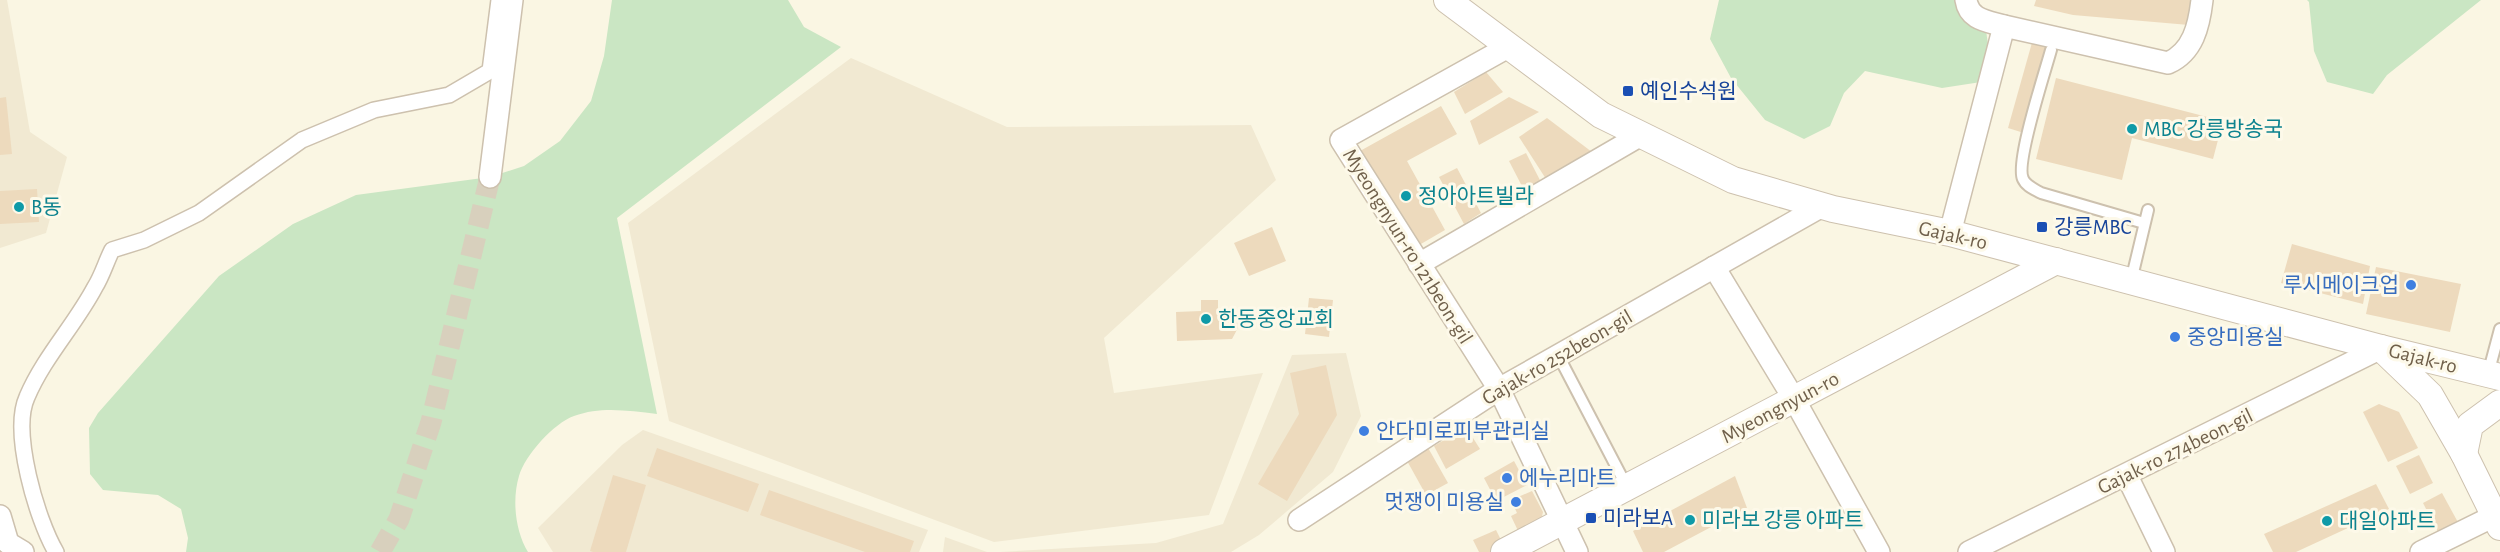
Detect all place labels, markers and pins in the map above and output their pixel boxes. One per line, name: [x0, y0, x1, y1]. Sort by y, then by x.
place label: 예인수석원: [1640, 80, 1737, 102]
marker: 예인수석원: [1621, 84, 1635, 98]
place label: MBC 강릉방송국: [2144, 118, 2283, 140]
marker: MBC 강릉방송국: [2125, 122, 2139, 136]
place label: 정아아트빌라: [1418, 185, 1534, 207]
marker: 정아아트빌라: [1399, 189, 1413, 203]
place label: B동: [31, 197, 62, 218]
marker: B동: [12, 200, 26, 214]
place label: 강릉MBC: [2054, 216, 2131, 238]
marker: 강릉MBC: [2035, 220, 2049, 234]
place label: 루시메이크업: [2283, 274, 2399, 296]
marker: 루시메이크업: [2404, 278, 2418, 292]
place label: 한동중앙교회: [1218, 308, 1334, 330]
marker: 한동중앙교회: [1199, 312, 1213, 326]
place label: 중앙미용실: [2187, 326, 2284, 348]
marker: 중앙미용실: [2168, 330, 2182, 344]
place label: 안다미로피부관리실: [1376, 420, 1550, 442]
marker: 안다미로피부관리실: [1357, 424, 1371, 438]
place label: 에누리마트: [1519, 467, 1616, 489]
marker: 에누리마트: [1500, 471, 1514, 485]
place label: 멋쟁이 미용실: [1385, 491, 1504, 513]
marker: 멋쟁이 미용실: [1509, 495, 1523, 509]
place label: 미라보A: [1603, 507, 1673, 529]
place label: 미라보 강릉 아파트: [1702, 509, 1864, 531]
place label: 대일아파트: [2339, 510, 2436, 532]
marker: 미라보A: [1584, 511, 1598, 525]
marker: 미라보 강릉 아파트: [1683, 513, 1697, 527]
marker: 대일아파트: [2320, 514, 2334, 528]

